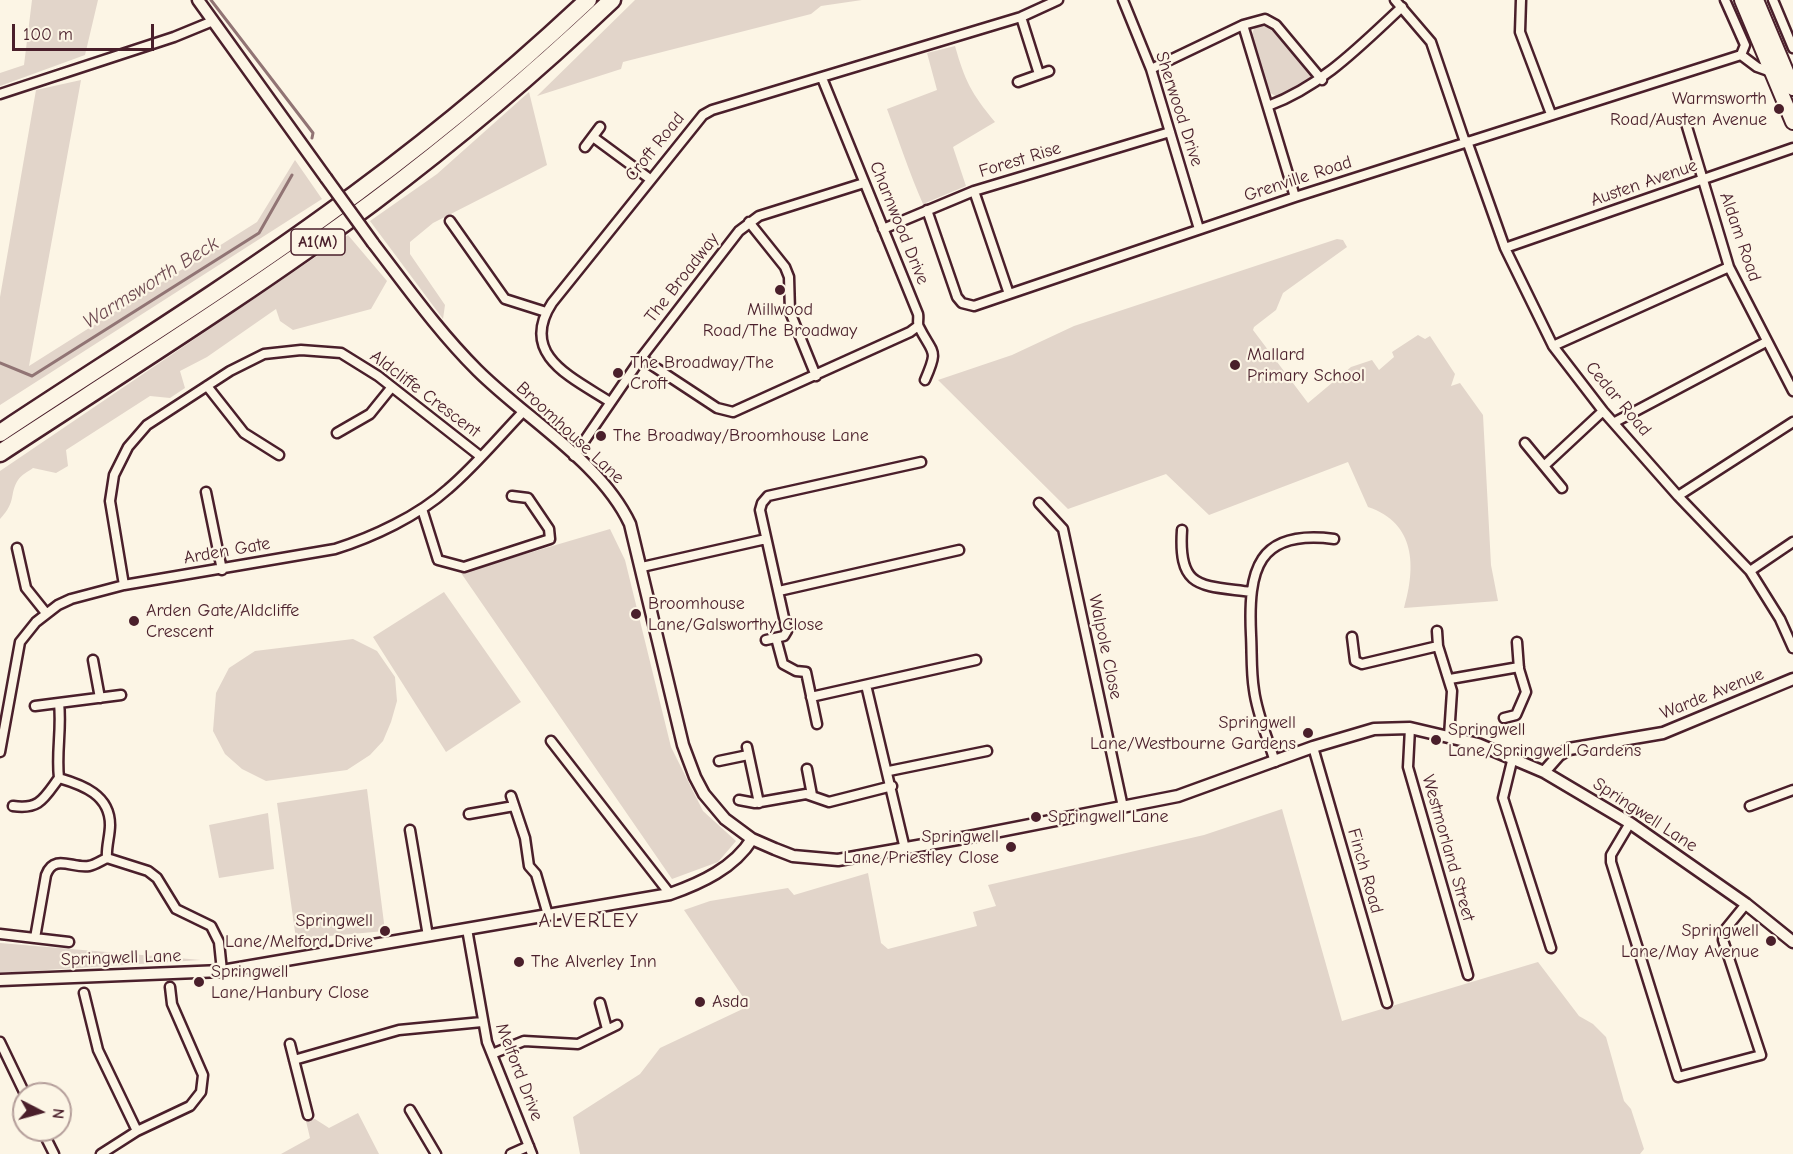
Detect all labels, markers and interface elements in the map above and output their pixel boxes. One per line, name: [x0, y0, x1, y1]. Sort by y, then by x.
scale bar: [15, 12, 158, 50]
text: 100 m: [23, 24, 73, 45]
street label: Sherwood Drive: [1150, 49, 1208, 169]
place label: Warmsworth Road/Austen Avenue: [1610, 88, 1767, 130]
marker: Warmsworth Road/Austen Avenue: [1772, 102, 1786, 116]
street label: Croft Road: [621, 108, 689, 186]
street label: Forest Rise: [976, 137, 1064, 183]
street label: Grenville Road: [1241, 151, 1355, 207]
street label: Austen Avenue: [1588, 155, 1700, 211]
street label: Charnwood Drive: [864, 158, 934, 288]
street label: Aldam Road: [1715, 190, 1765, 284]
road number: A1(M): [291, 229, 345, 255]
street label: The Broadway: [640, 229, 724, 327]
water label: Warmsworth Beck: [79, 232, 223, 334]
marker: Millwood Road/The Broadway: [773, 283, 787, 297]
place label: Millwood Road/The Broadway: [703, 299, 857, 342]
place label: Mallard Primary School: [1247, 344, 1365, 386]
street label: Aldcliffe Crescent: [366, 346, 484, 442]
place label: The Broadway/The Croft: [630, 352, 774, 394]
street label: Cedar Road: [1581, 357, 1655, 441]
marker: Mallard Primary School: [1228, 358, 1242, 372]
marker: The Broadway/The Croft: [611, 366, 625, 380]
street label: Broomhouse Lane: [512, 377, 628, 489]
place label: The Broadway/Broomhouse Lane: [613, 425, 869, 447]
marker: The Broadway/Broomhouse Lane: [594, 429, 608, 443]
street label: Arden Gate: [182, 533, 272, 569]
place label: Broomhouse Lane/Galsworthy Close: [648, 593, 823, 636]
street label: Walpole Close: [1083, 593, 1127, 701]
place label: Arden Gate/Aldcliffe Crescent: [146, 600, 299, 642]
marker: Broomhouse Lane/Galsworthy Close: [629, 607, 643, 621]
marker: Arden Gate/Aldcliffe Crescent: [127, 614, 141, 628]
street label: Warde Avenue: [1657, 663, 1767, 725]
place label: Springwell Lane/Westbourne Gardens: [1090, 712, 1296, 754]
place label: Springwell Lane/Springwell Gardens: [1448, 719, 1641, 762]
marker: Springwell Lane/Westbourne Gardens: [1301, 726, 1315, 740]
marker: Springwell Lane/Springwell Gardens: [1429, 733, 1443, 747]
street label: Westmorland Street: [1417, 772, 1479, 924]
street label: Springwell Lane: [1589, 773, 1701, 857]
place label: Springwell Lane: [1048, 806, 1169, 828]
marker: Springwell Lane: [1029, 810, 1043, 824]
place label: Springwell Lane/Priestley Close: [843, 826, 999, 868]
street label: Finch Road: [1343, 826, 1387, 916]
marker: Springwell Lane/Priestley Close: [1004, 840, 1018, 854]
district label: ALVERLEY: [539, 909, 639, 933]
place label: Springwell Lane/Melford Drive: [225, 910, 373, 952]
place label: Springwell Lane/May Avenue: [1621, 920, 1759, 962]
marker: Springwell Lane/Melford Drive: [378, 924, 392, 938]
marker: Springwell Lane/May Avenue: [1764, 934, 1778, 948]
street label: Springwell Lane: [60, 945, 182, 971]
place label: The Alverley Inn: [531, 951, 657, 973]
marker: The Alverley Inn: [512, 955, 526, 969]
place label: Springwell Lane/Hanbury Close: [211, 961, 369, 1004]
marker: Springwell Lane/Hanbury Close: [192, 975, 206, 989]
place label: Asda: [712, 991, 749, 1013]
marker: Asda: [693, 995, 707, 1009]
street label: Melford Drive: [490, 1020, 548, 1124]
north arrow: [12, 1082, 72, 1142]
text: N: [48, 1108, 67, 1120]

